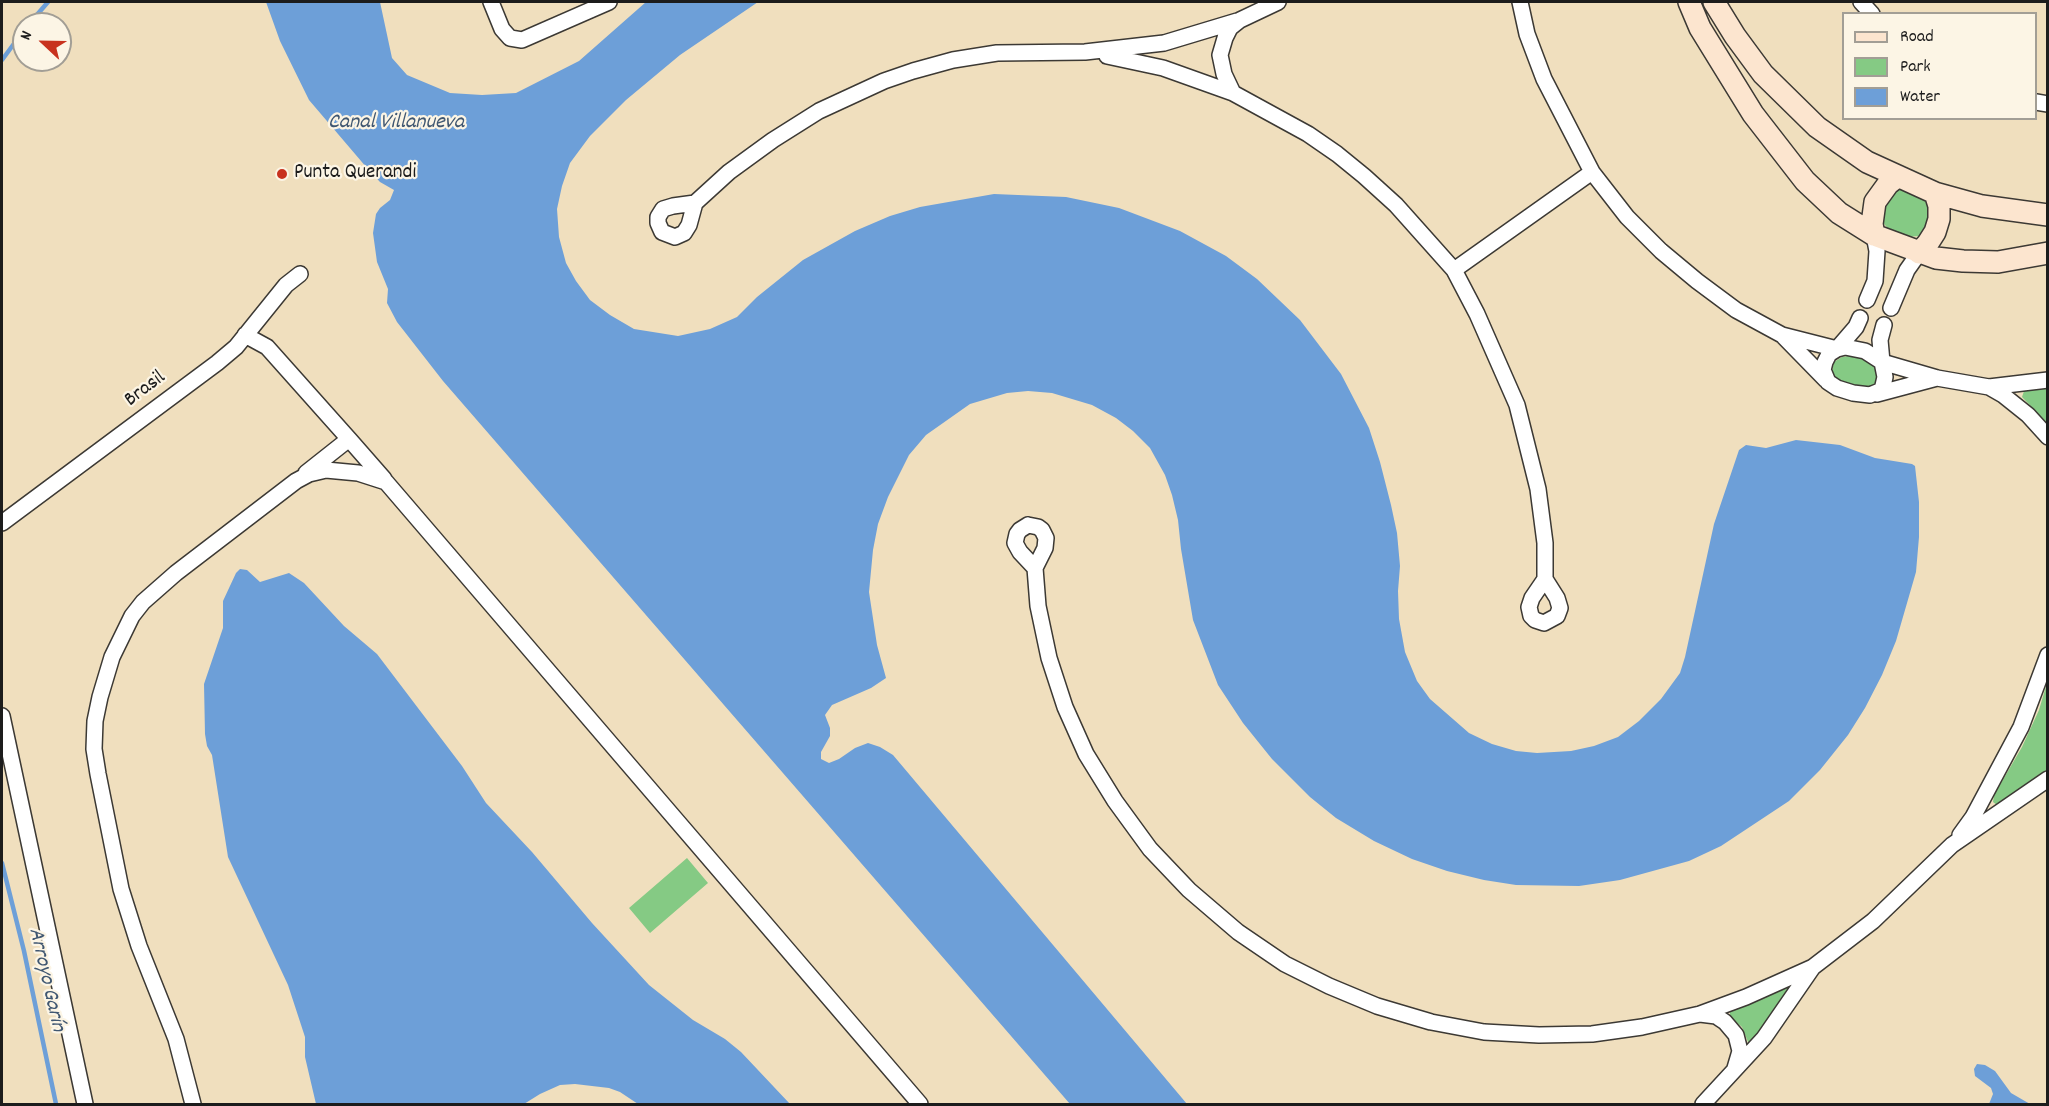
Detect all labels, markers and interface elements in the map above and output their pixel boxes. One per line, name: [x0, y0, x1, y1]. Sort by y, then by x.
north arrow: [12, 12, 72, 72]
legend: [1842, 12, 2037, 120]
text: Road: [1900, 25, 1934, 50]
text: N: [15, 28, 39, 44]
text: Park: [1900, 55, 1931, 80]
text: Water: [1900, 85, 1940, 110]
water label: Canal Villanueva: [328, 111, 464, 137]
place label: Punta Querandi: [294, 161, 416, 187]
marker: Punta Querandi: [275, 167, 289, 181]
street label: Brasil: [120, 366, 172, 414]
water label: Arroyo Garín: [20, 926, 70, 1034]

